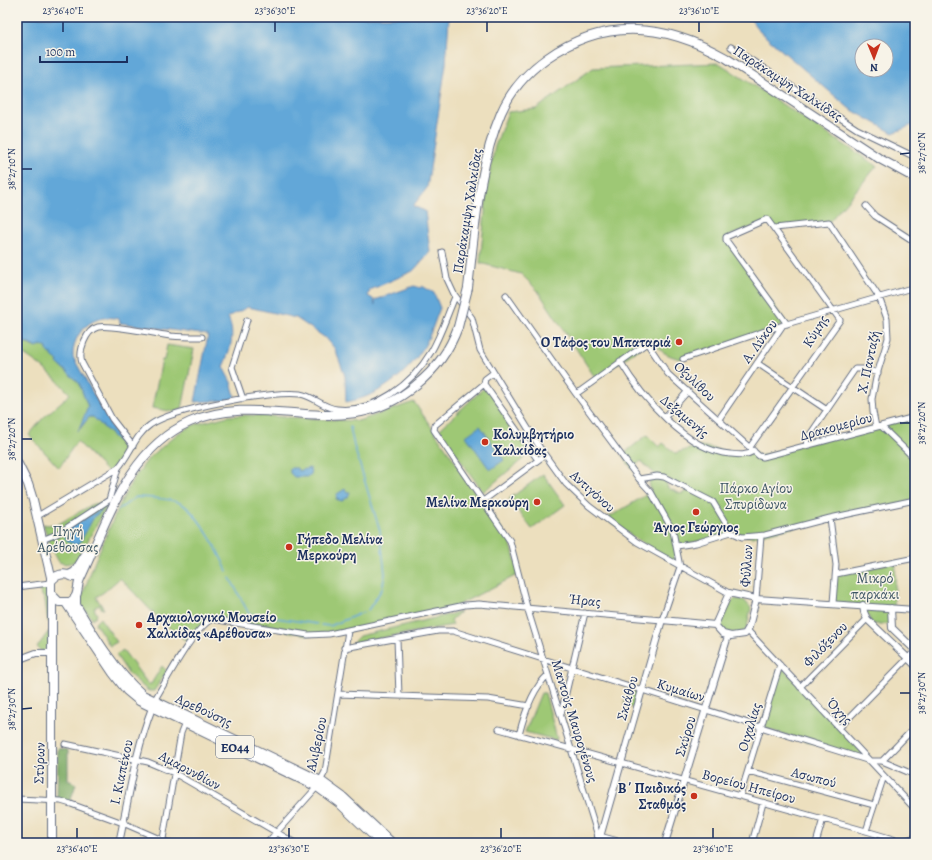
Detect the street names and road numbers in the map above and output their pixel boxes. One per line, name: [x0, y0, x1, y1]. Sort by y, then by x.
street label: Παράκαμψη Χαλκίδας: [729, 41, 846, 126]
street label: Παράκαμψη Χαλκίδας: [448, 147, 487, 275]
street label: Κύμης: [798, 311, 833, 351]
street label: Α. Λύκου: [736, 316, 782, 368]
street label: Χ. Πανταζή: [853, 329, 884, 395]
street label: Οξυλίθου: [669, 357, 720, 406]
street label: Δεξαμενής: [656, 391, 713, 442]
street label: Δρακομερίου: [798, 408, 874, 445]
street label: Αντιγόνου: [565, 465, 619, 517]
street label: Φύλλων: [736, 544, 757, 588]
street label: Ήρας: [568, 589, 602, 612]
street label: Φιλόξενου: [799, 617, 852, 671]
street label: Μαντούς Μαυρογένους: [547, 657, 602, 785]
street label: Σκιάθου: [612, 674, 643, 723]
street label: Κυμαίων: [655, 674, 707, 707]
street label: Αρεθούσης: [171, 689, 235, 732]
street label: Όχης: [822, 693, 857, 729]
street label: Οιχαλίας: [733, 700, 766, 754]
street label: Σκύρου: [670, 714, 701, 759]
street label: Αλιβερίου: [301, 715, 332, 774]
road number: ΕΟ44: [216, 736, 254, 758]
street label: Ι. Κιαπέκου: [105, 738, 138, 806]
street label: Στύρων: [29, 742, 50, 784]
street label: Αμαρυνθίων: [155, 746, 224, 795]
street label: Ασωπού: [788, 762, 838, 793]
street label: Βορείου Ηπείρου: [700, 765, 798, 808]

